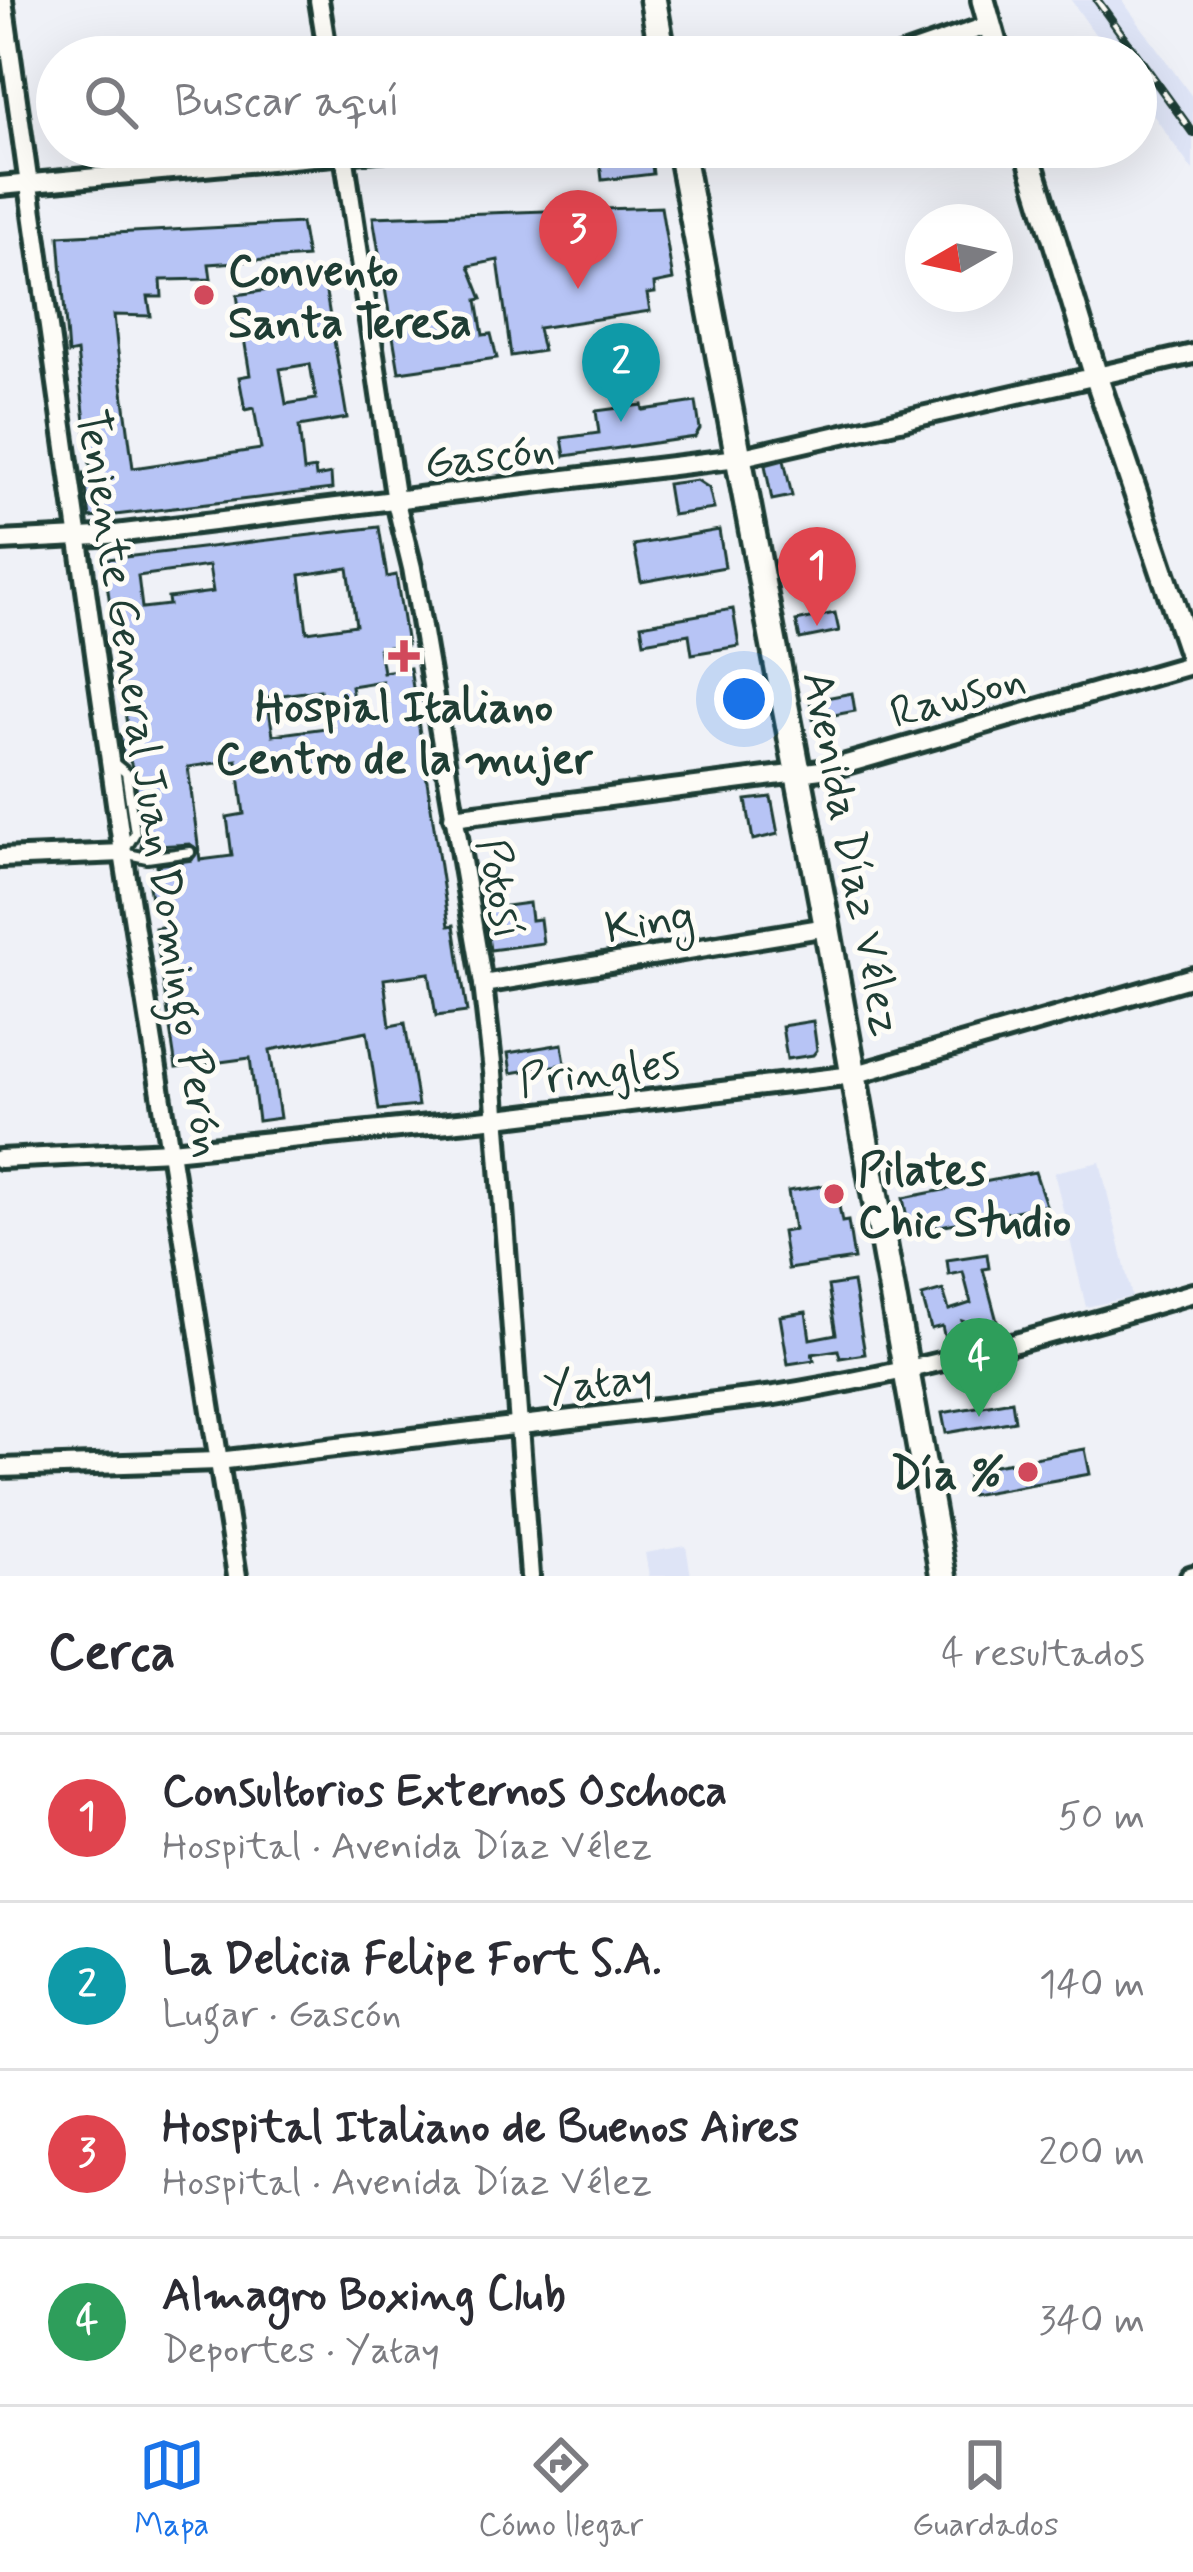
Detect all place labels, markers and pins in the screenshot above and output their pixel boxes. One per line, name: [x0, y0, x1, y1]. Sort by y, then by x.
pin: 3: [539, 190, 617, 289]
place label: Convento Santa Teresa: [228, 243, 472, 354]
marker: Convento Santa Teresa: [191, 282, 217, 308]
pin: 2: [582, 323, 660, 422]
pin: 1: [778, 527, 856, 626]
marker: Hospial Italiano Centro de la mujer: [388, 640, 420, 672]
place label: Hospial Italiano Centro de la mujer: [216, 679, 594, 790]
place label: Pilates Chic Studio: [858, 1142, 1071, 1253]
marker: Pilates Chic Studio: [821, 1181, 847, 1207]
pin: 4: [940, 1318, 1018, 1417]
place label: Día %: [891, 1446, 1004, 1505]
marker: Día %: [1015, 1459, 1041, 1485]

